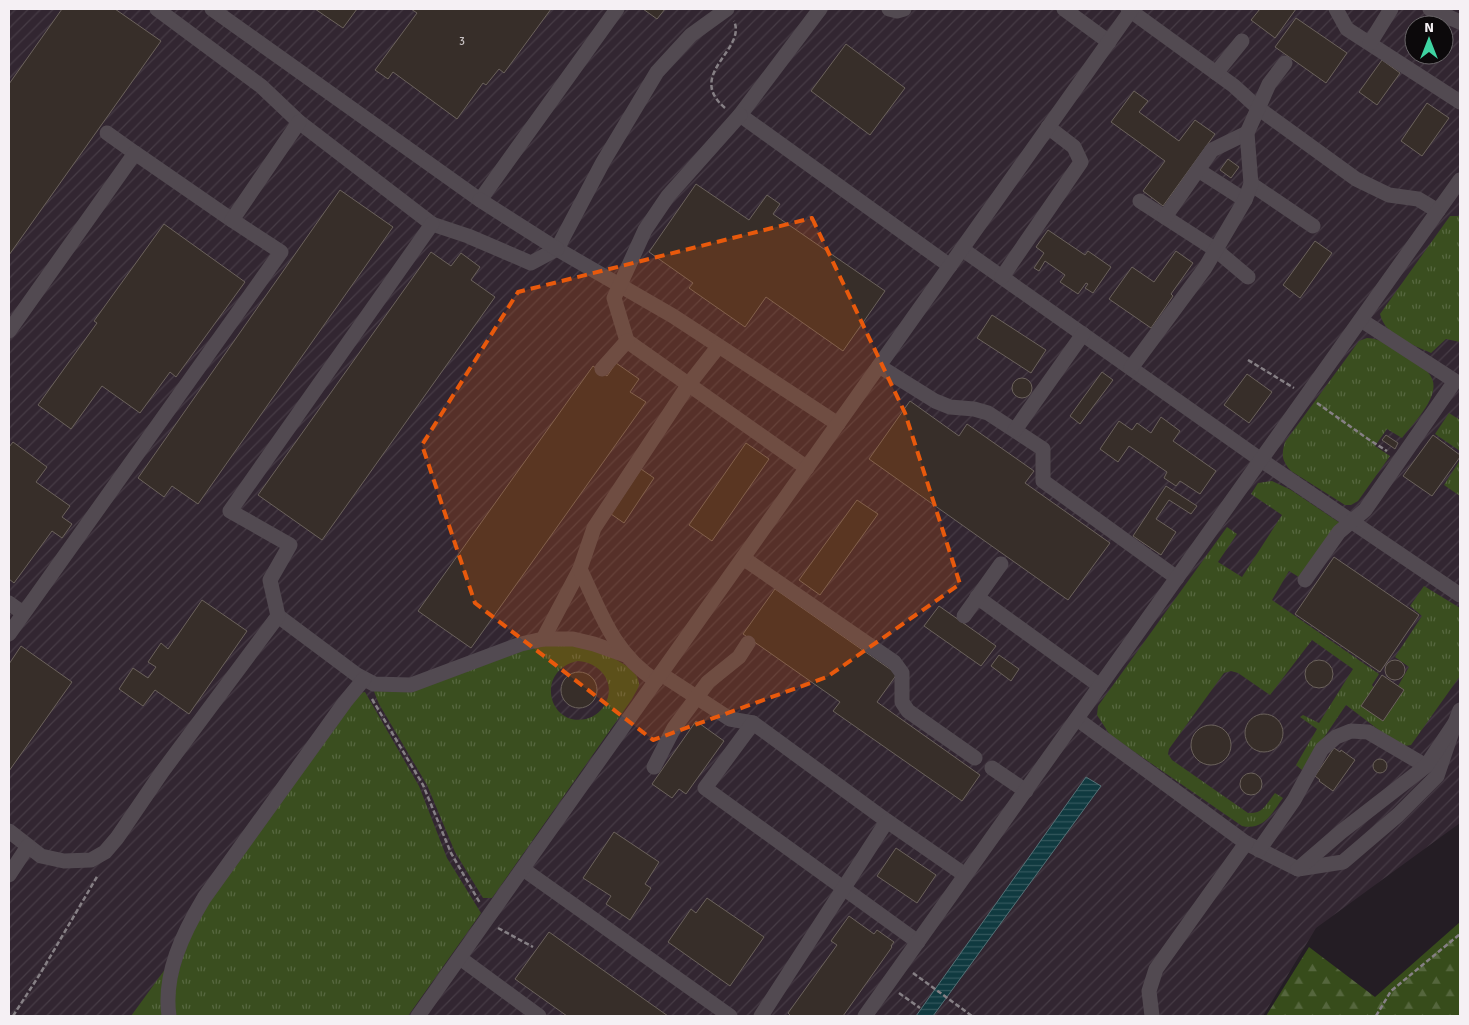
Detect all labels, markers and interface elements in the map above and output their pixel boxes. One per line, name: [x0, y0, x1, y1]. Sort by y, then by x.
north arrow: [1404, 15, 1454, 65]
text: N: [1424, 19, 1434, 36]
house number: 3: [459, 35, 465, 48]

